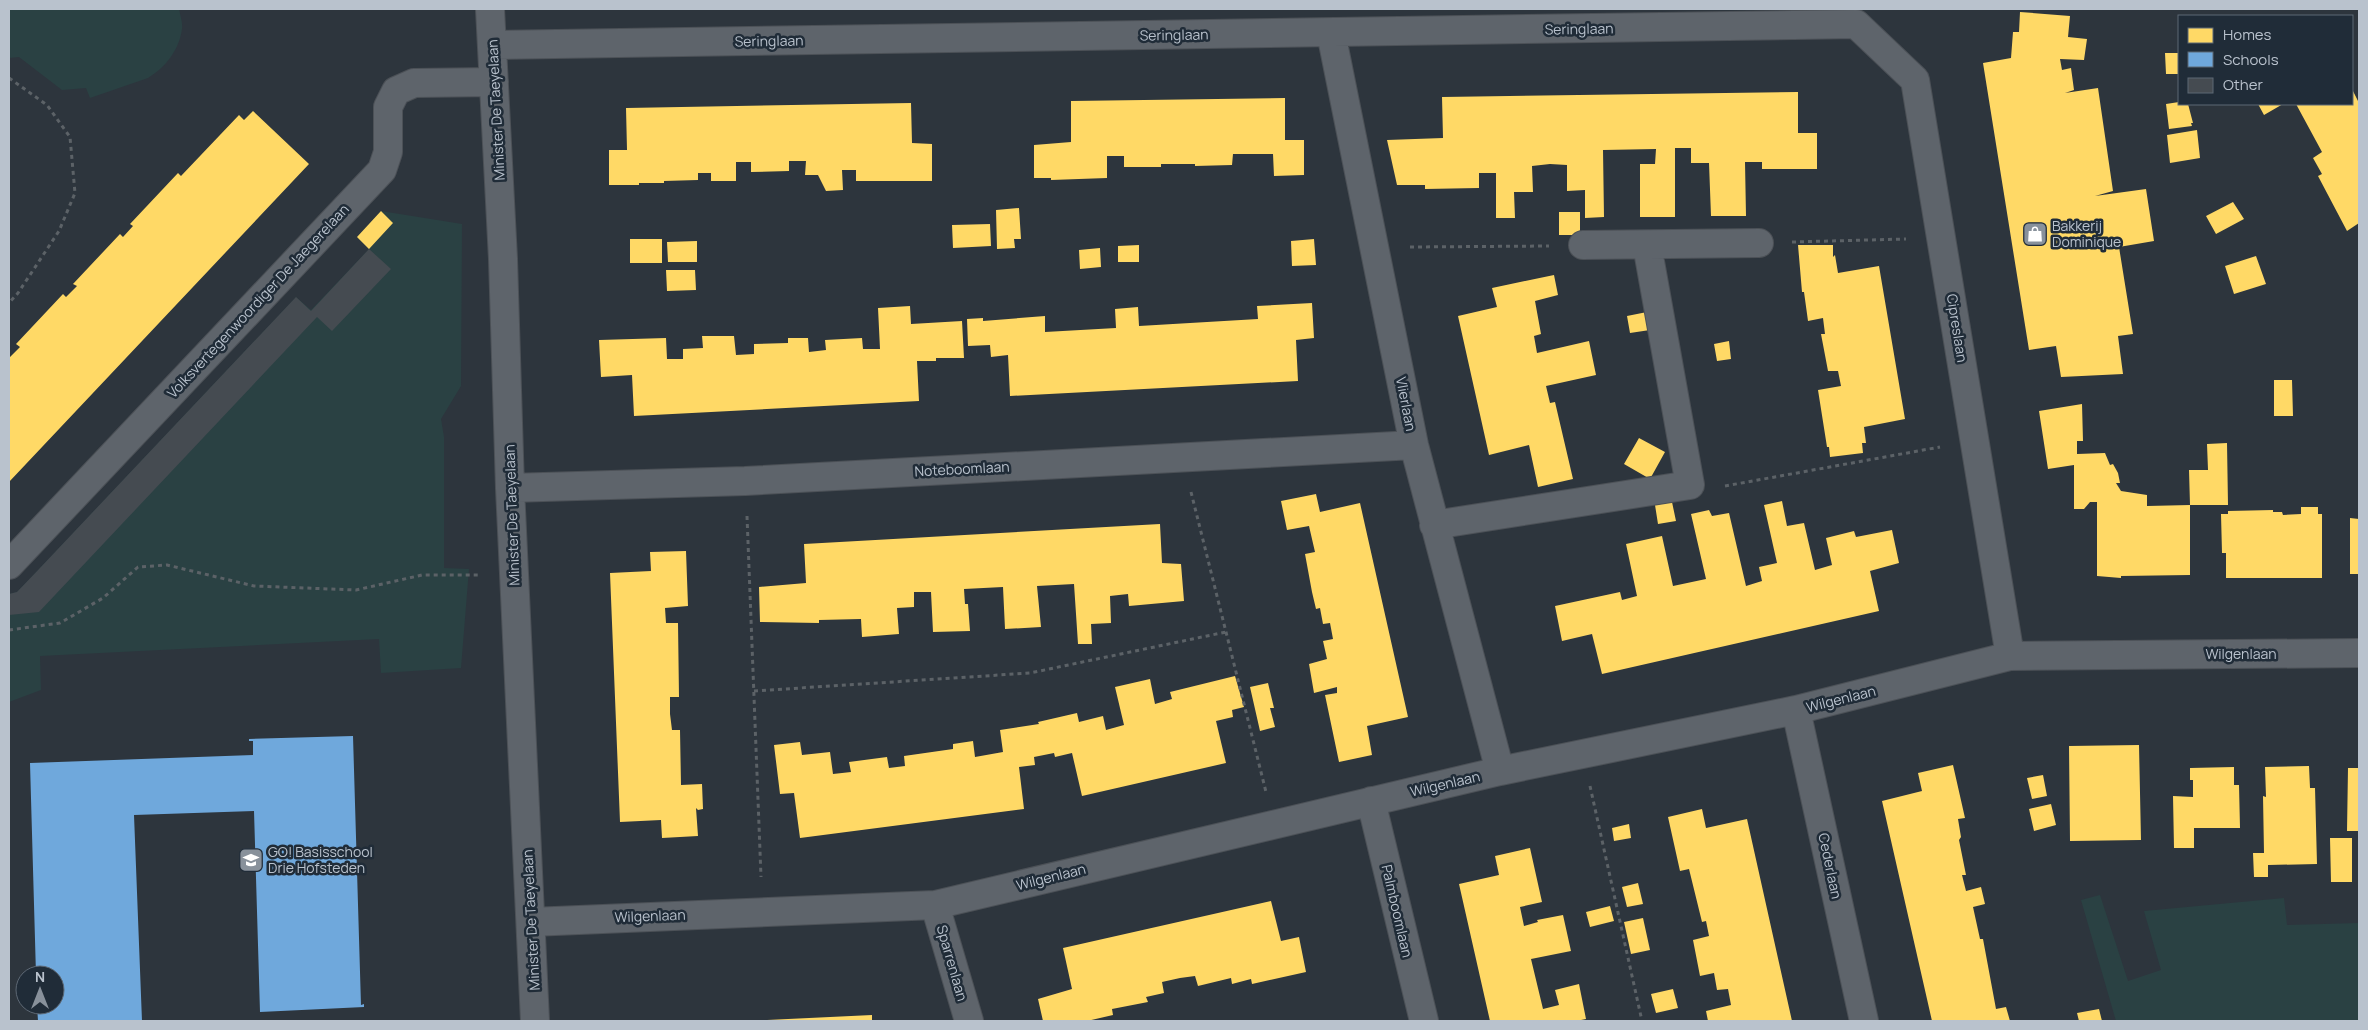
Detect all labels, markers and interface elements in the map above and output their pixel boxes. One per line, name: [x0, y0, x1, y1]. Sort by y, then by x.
legend: [2178, 15, 2353, 105]
street label: Seringlaan: [1544, 18, 1614, 39]
street label: Seringlaan: [1139, 24, 1209, 45]
text: Homes: [2223, 24, 2272, 45]
street label: Seringlaan: [734, 30, 804, 51]
street label: Minister De Taeyelaan: [482, 39, 509, 181]
text: Schools: [2223, 49, 2279, 70]
text: Other: [2223, 74, 2264, 95]
street label: Volksvertegenwoordiger De Jaegerelaan: [163, 200, 353, 402]
place label: Bakkerij Dominique: [2052, 216, 2121, 251]
shop icon: Bakkerij Dominique: [2022, 221, 2048, 247]
street label: Cipreslaan: [1943, 292, 1972, 364]
street label: Vlierlaan: [1392, 375, 1421, 433]
street label: Minister De Taeyelaan: [500, 444, 523, 586]
street label: Noteboomlaan: [914, 457, 1010, 480]
street label: Wilgenlaan: [2205, 644, 2277, 663]
street label: Wilgenlaan: [1804, 681, 1878, 716]
street label: Wilgenlaan: [1408, 766, 1482, 801]
street label: Cederlaan: [1814, 831, 1847, 901]
place label: GO! Basisschool Drie Hofsteden: [268, 842, 373, 877]
school or university icon: GO! Basisschool Drie Hofsteden: [238, 847, 264, 873]
street label: Minister De Taeyelaan: [517, 849, 544, 991]
street label: Wilgenlaan: [1014, 859, 1088, 894]
street label: Palmboomlaan: [1378, 863, 1417, 959]
street label: Wilgenlaan: [614, 905, 686, 926]
street label: Sparrenlaan: [933, 923, 972, 1003]
north arrow: [15, 965, 65, 1015]
text: N: [35, 967, 45, 986]

